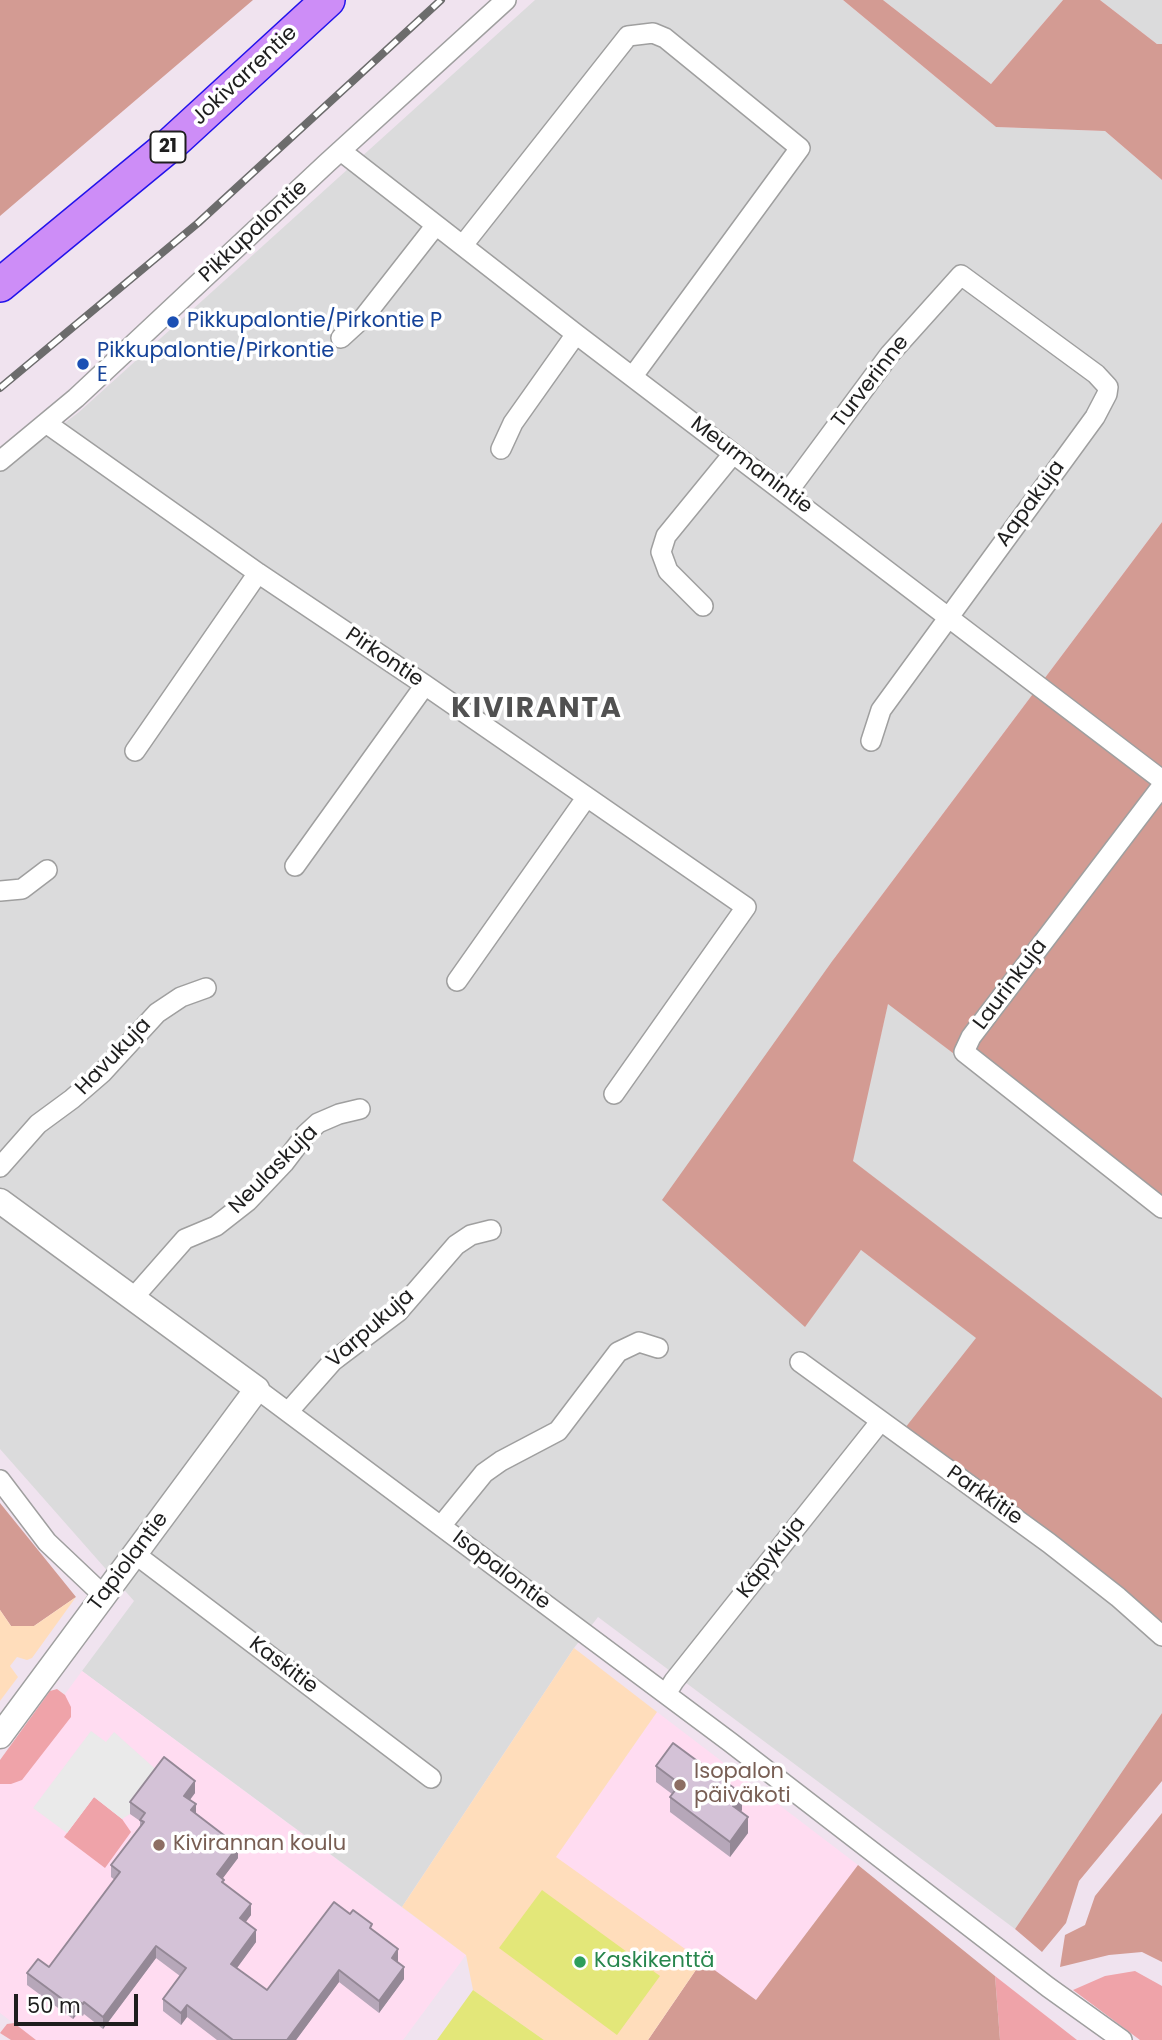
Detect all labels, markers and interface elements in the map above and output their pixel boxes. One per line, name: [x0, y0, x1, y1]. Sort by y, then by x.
street label: Jokivarrentie: [187, 21, 303, 131]
road number: 21: [150, 132, 186, 162]
street label: Pikkupalontie: [195, 176, 313, 288]
place label: Pikkupalontie/Pirkontie P: [187, 309, 442, 335]
marker: Pikkupalontie/Pirkontie P: [165, 314, 181, 330]
street label: Turverinne: [827, 331, 915, 433]
place label: Pikkupalontie/Pirkontie E: [97, 339, 334, 389]
marker: Pikkupalontie/Pirkontie E: [75, 356, 91, 372]
street label: Meurmanintie: [685, 412, 817, 520]
street label: Aapakuja: [991, 456, 1071, 552]
street label: Pirkontie: [340, 623, 428, 693]
district label: KIVIRANTA: [452, 693, 622, 727]
street label: Laurinkuja: [969, 935, 1053, 1035]
street label: Havukuja: [71, 1013, 157, 1101]
street label: Neulaskuja: [224, 1120, 324, 1220]
street label: Varpukuja: [322, 1284, 420, 1374]
street label: Parkkitie: [941, 1461, 1027, 1531]
street label: Tapiolantie: [84, 1508, 174, 1616]
street label: Käpykuja: [732, 1512, 812, 1604]
street label: Isopalontie: [447, 1526, 555, 1616]
street label: Kaskitie: [244, 1632, 322, 1700]
place label: Isopalon päiväkoti: [694, 1760, 791, 1810]
marker: Isopalon päiväkoti: [672, 1777, 688, 1793]
place label: Kivirannan koulu: [173, 1832, 346, 1858]
marker: Kivirannan koulu: [151, 1837, 167, 1853]
place label: Kaskikenttä: [594, 1949, 714, 1975]
marker: Kaskikenttä: [572, 1954, 588, 1970]
scale bar: [18, 1980, 142, 2024]
text: 50 m: [27, 1991, 81, 2020]

